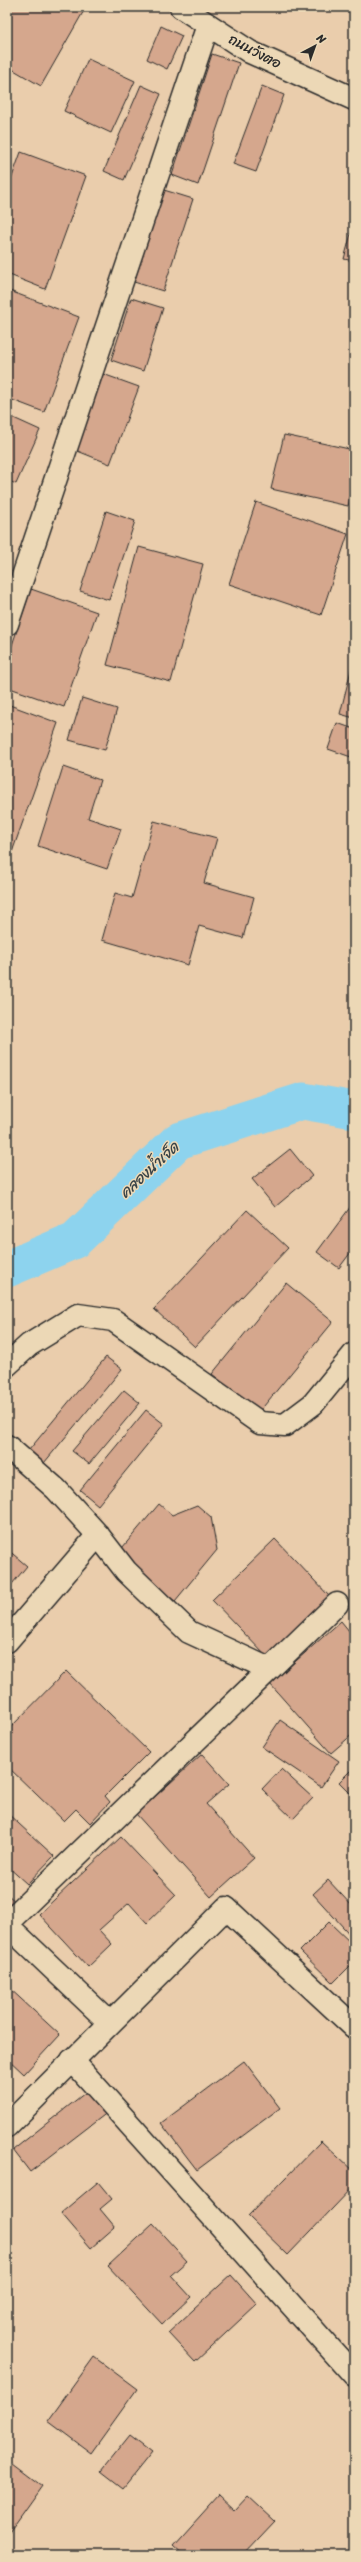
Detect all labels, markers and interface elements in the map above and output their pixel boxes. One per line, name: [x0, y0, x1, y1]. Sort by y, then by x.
north arrow: [295, 26, 335, 66]
street label: ถนนวังตอ: [224, 27, 286, 76]
text: N: [311, 29, 331, 49]
water label: คลองน้ำเจ็ด: [113, 1134, 186, 1205]

